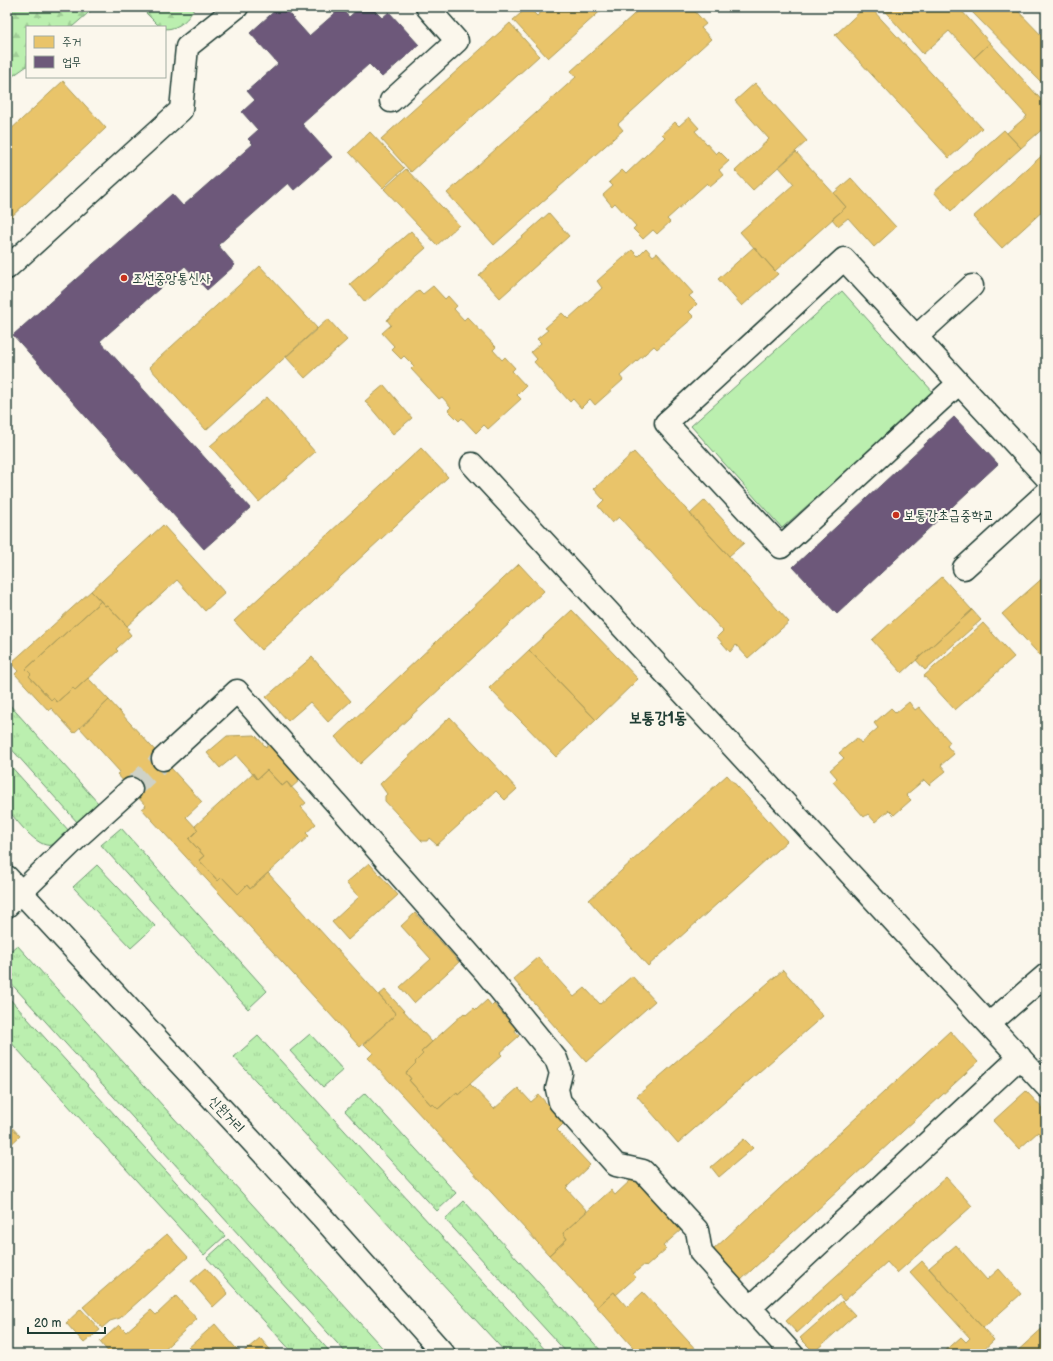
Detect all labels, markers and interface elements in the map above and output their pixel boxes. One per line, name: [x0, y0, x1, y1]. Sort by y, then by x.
legend: [26, 26, 166, 78]
text: 주거: [62, 35, 81, 50]
text: 업무: [62, 55, 81, 70]
place label: 조선중앙통신사: [132, 270, 212, 287]
marker: 조선중앙통신사: [119, 273, 129, 283]
place label: 보통강초급중학교: [904, 507, 994, 524]
marker: 보통강초급중학교: [891, 510, 901, 520]
district label: 보통강1동: [629, 709, 687, 728]
street label: 신원거리: [205, 1092, 248, 1137]
scale bar: [28, 1309, 105, 1335]
text: 20 m: [34, 1316, 61, 1331]

